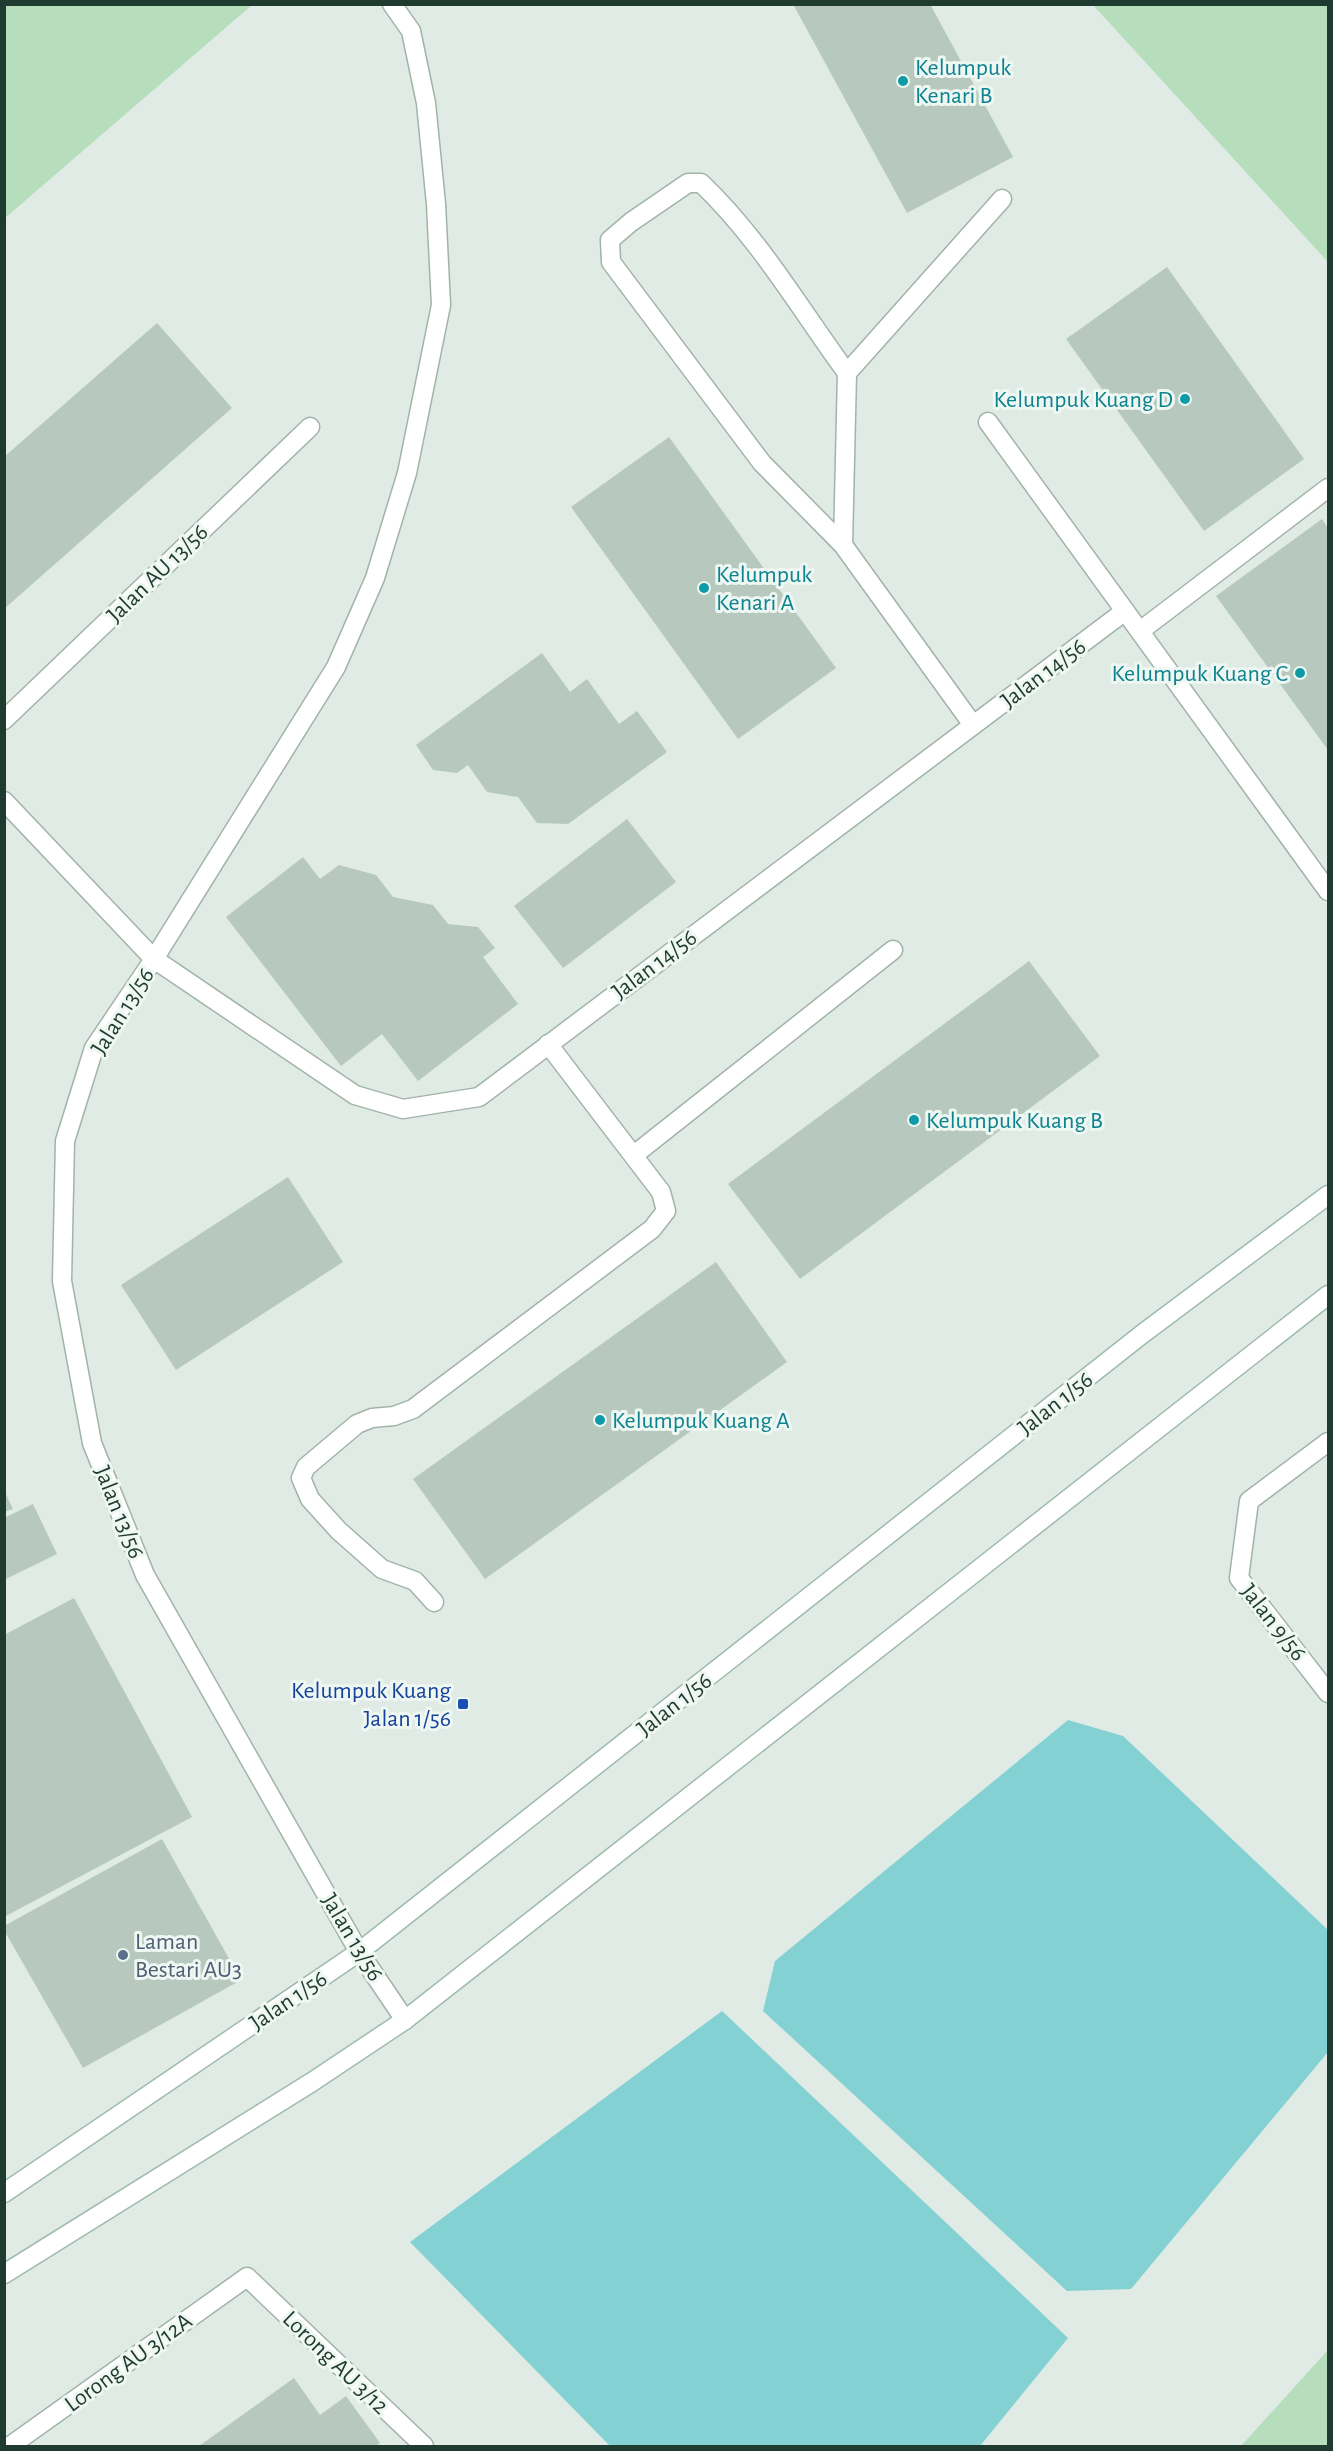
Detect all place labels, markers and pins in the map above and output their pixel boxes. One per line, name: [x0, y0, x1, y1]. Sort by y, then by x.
place label: Kelumpuk Kenari B: [915, 56, 1011, 108]
marker: Kelumpuk Kenari B: [896, 74, 910, 88]
place label: Kelumpuk Kuang D: [994, 388, 1173, 412]
marker: Kelumpuk Kuang D: [1178, 392, 1192, 406]
place label: Kelumpuk Kenari A: [716, 563, 812, 615]
marker: Kelumpuk Kenari A: [697, 581, 711, 595]
place label: Kelumpuk Kuang C: [1112, 662, 1288, 686]
marker: Kelumpuk Kuang C: [1293, 666, 1307, 680]
place label: Kelumpuk Kuang B: [926, 1109, 1103, 1133]
marker: Kelumpuk Kuang B: [907, 1113, 921, 1127]
place label: Kelumpuk Kuang A: [612, 1409, 790, 1433]
marker: Kelumpuk Kuang A: [593, 1413, 607, 1427]
place label: Kelumpuk Kuang Jalan 1/56: [291, 1679, 451, 1731]
marker: Kelumpuk Kuang Jalan 1/56: [456, 1697, 470, 1711]
place label: Laman Bestari AU3: [135, 1930, 242, 1982]
marker: Laman Bestari AU3: [116, 1948, 130, 1962]

